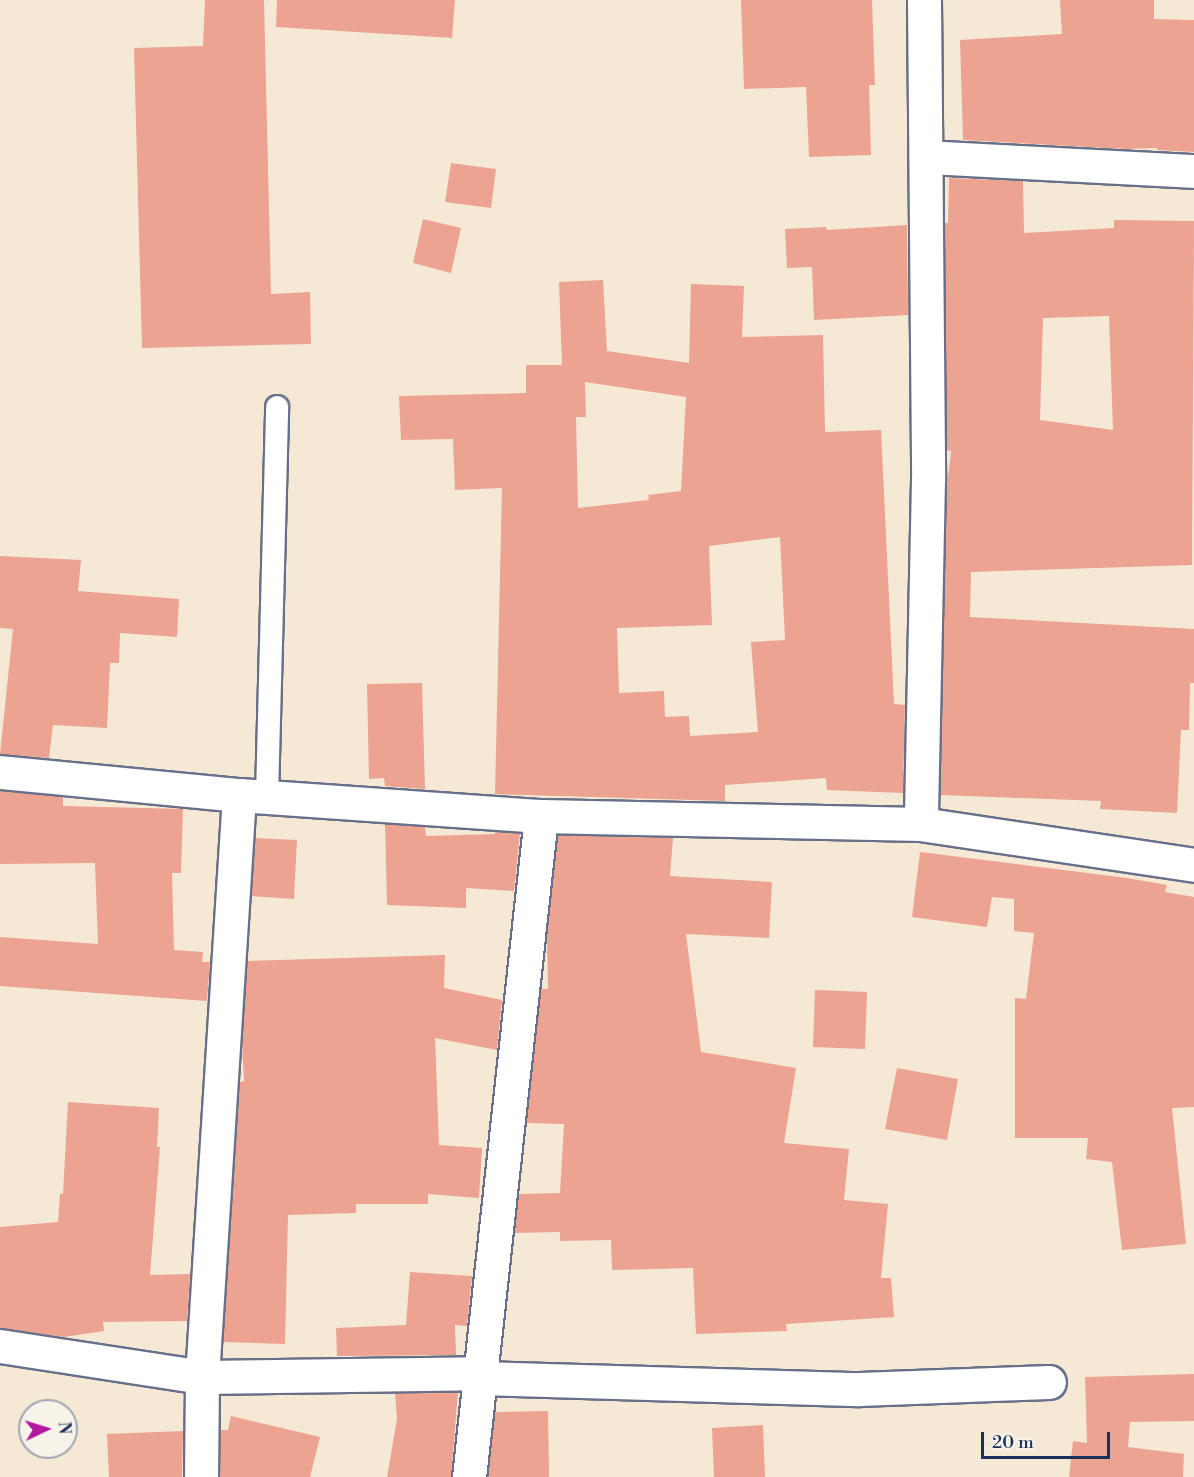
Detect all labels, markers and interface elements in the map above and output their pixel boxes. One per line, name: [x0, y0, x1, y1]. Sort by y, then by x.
north arrow: [18, 1399, 78, 1459]
scale bar: [984, 1420, 1113, 1458]
text: N: [54, 1421, 74, 1435]
text: 20 m: [992, 1431, 1034, 1454]

